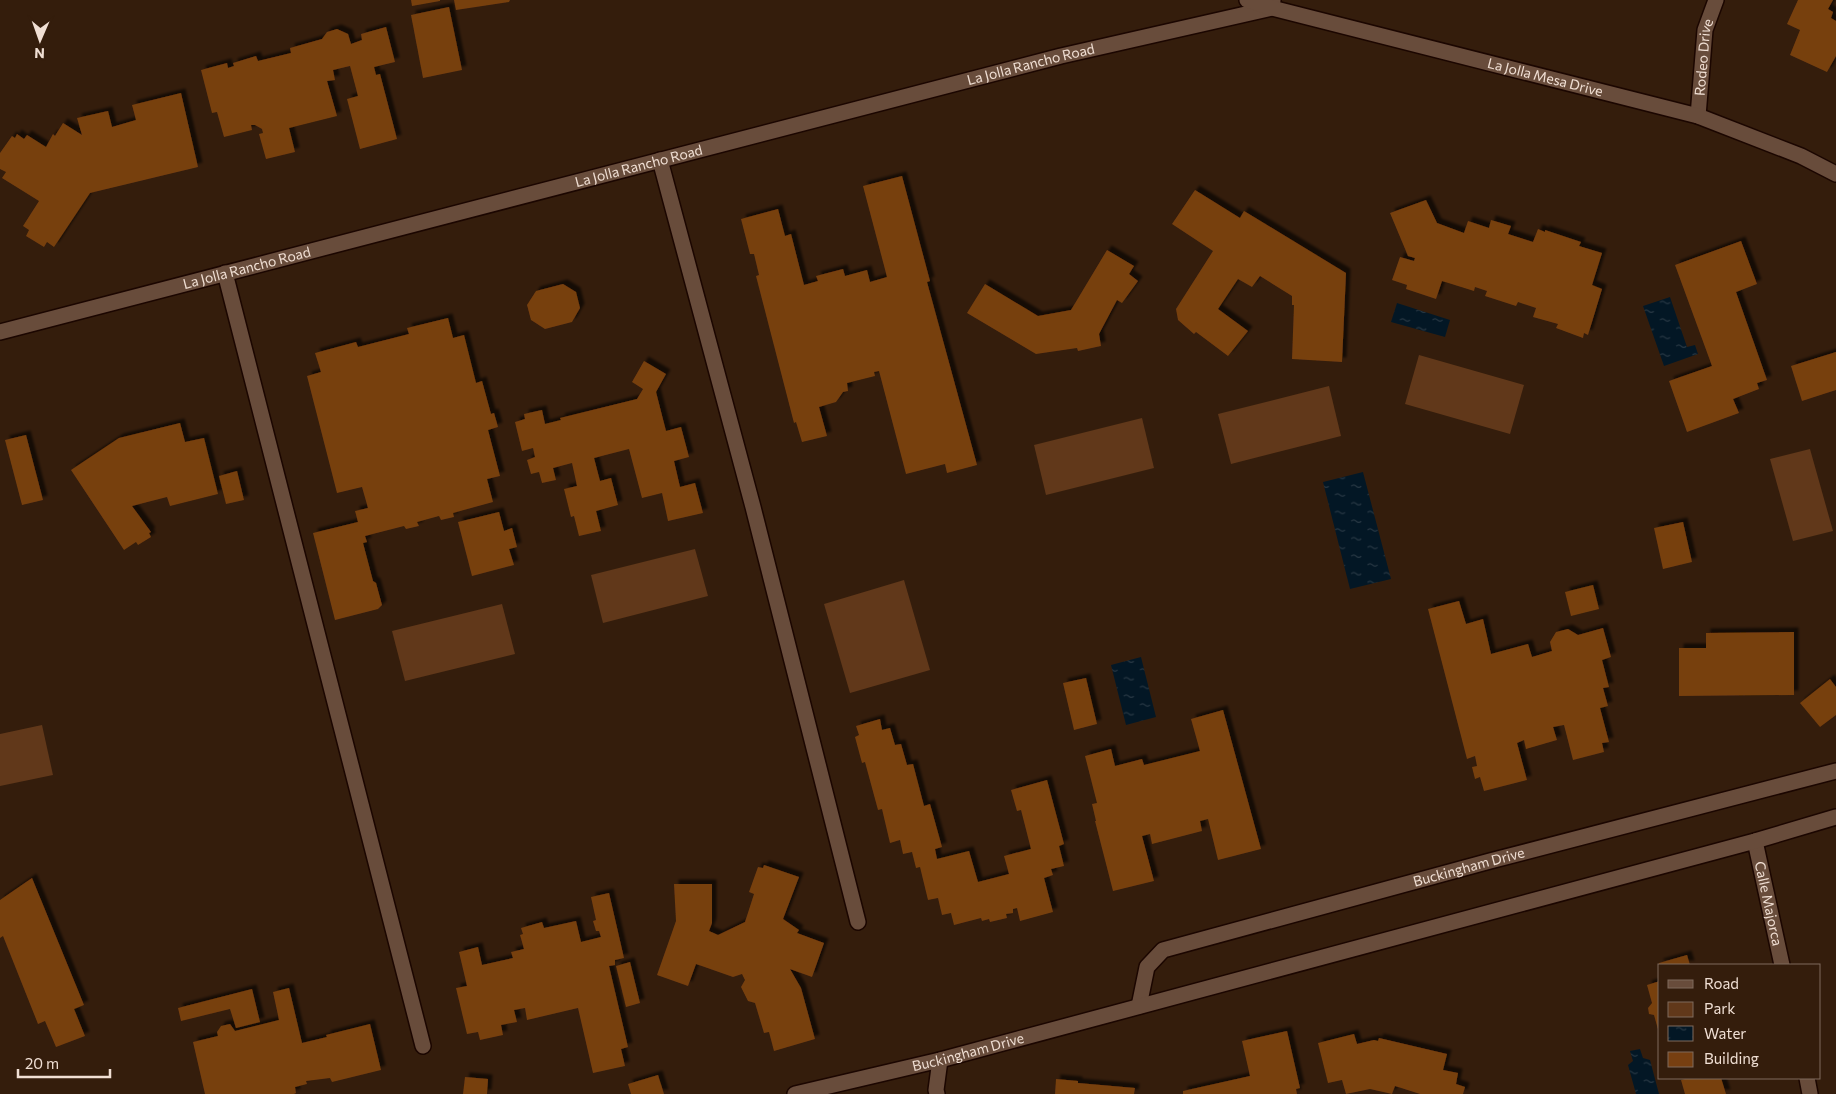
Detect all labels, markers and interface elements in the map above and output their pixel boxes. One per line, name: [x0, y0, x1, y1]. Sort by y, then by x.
north arrow: [15, 15, 65, 65]
street label: Rodeo Drive: [1691, 16, 1716, 97]
street label: La Jolla Rancho Road: [965, 40, 1096, 88]
text: N: [34, 45, 45, 62]
street label: La Jolla Mesa Drive: [1486, 54, 1605, 100]
street label: La Jolla Rancho Road: [573, 141, 704, 190]
street label: La Jolla Rancho Road: [181, 243, 312, 292]
street label: Buckingham Drive: [1411, 843, 1526, 890]
street label: Calle Majorca: [1752, 859, 1787, 947]
legend: [1658, 964, 1821, 1079]
text: Road: [1704, 974, 1739, 992]
text: Park: [1704, 999, 1735, 1017]
text: Water: [1704, 1024, 1746, 1042]
street label: Buckingham Drive: [910, 1029, 1026, 1074]
scale bar: [18, 1046, 110, 1078]
text: Building: [1704, 1049, 1759, 1067]
text: 20 m: [25, 1054, 59, 1072]

